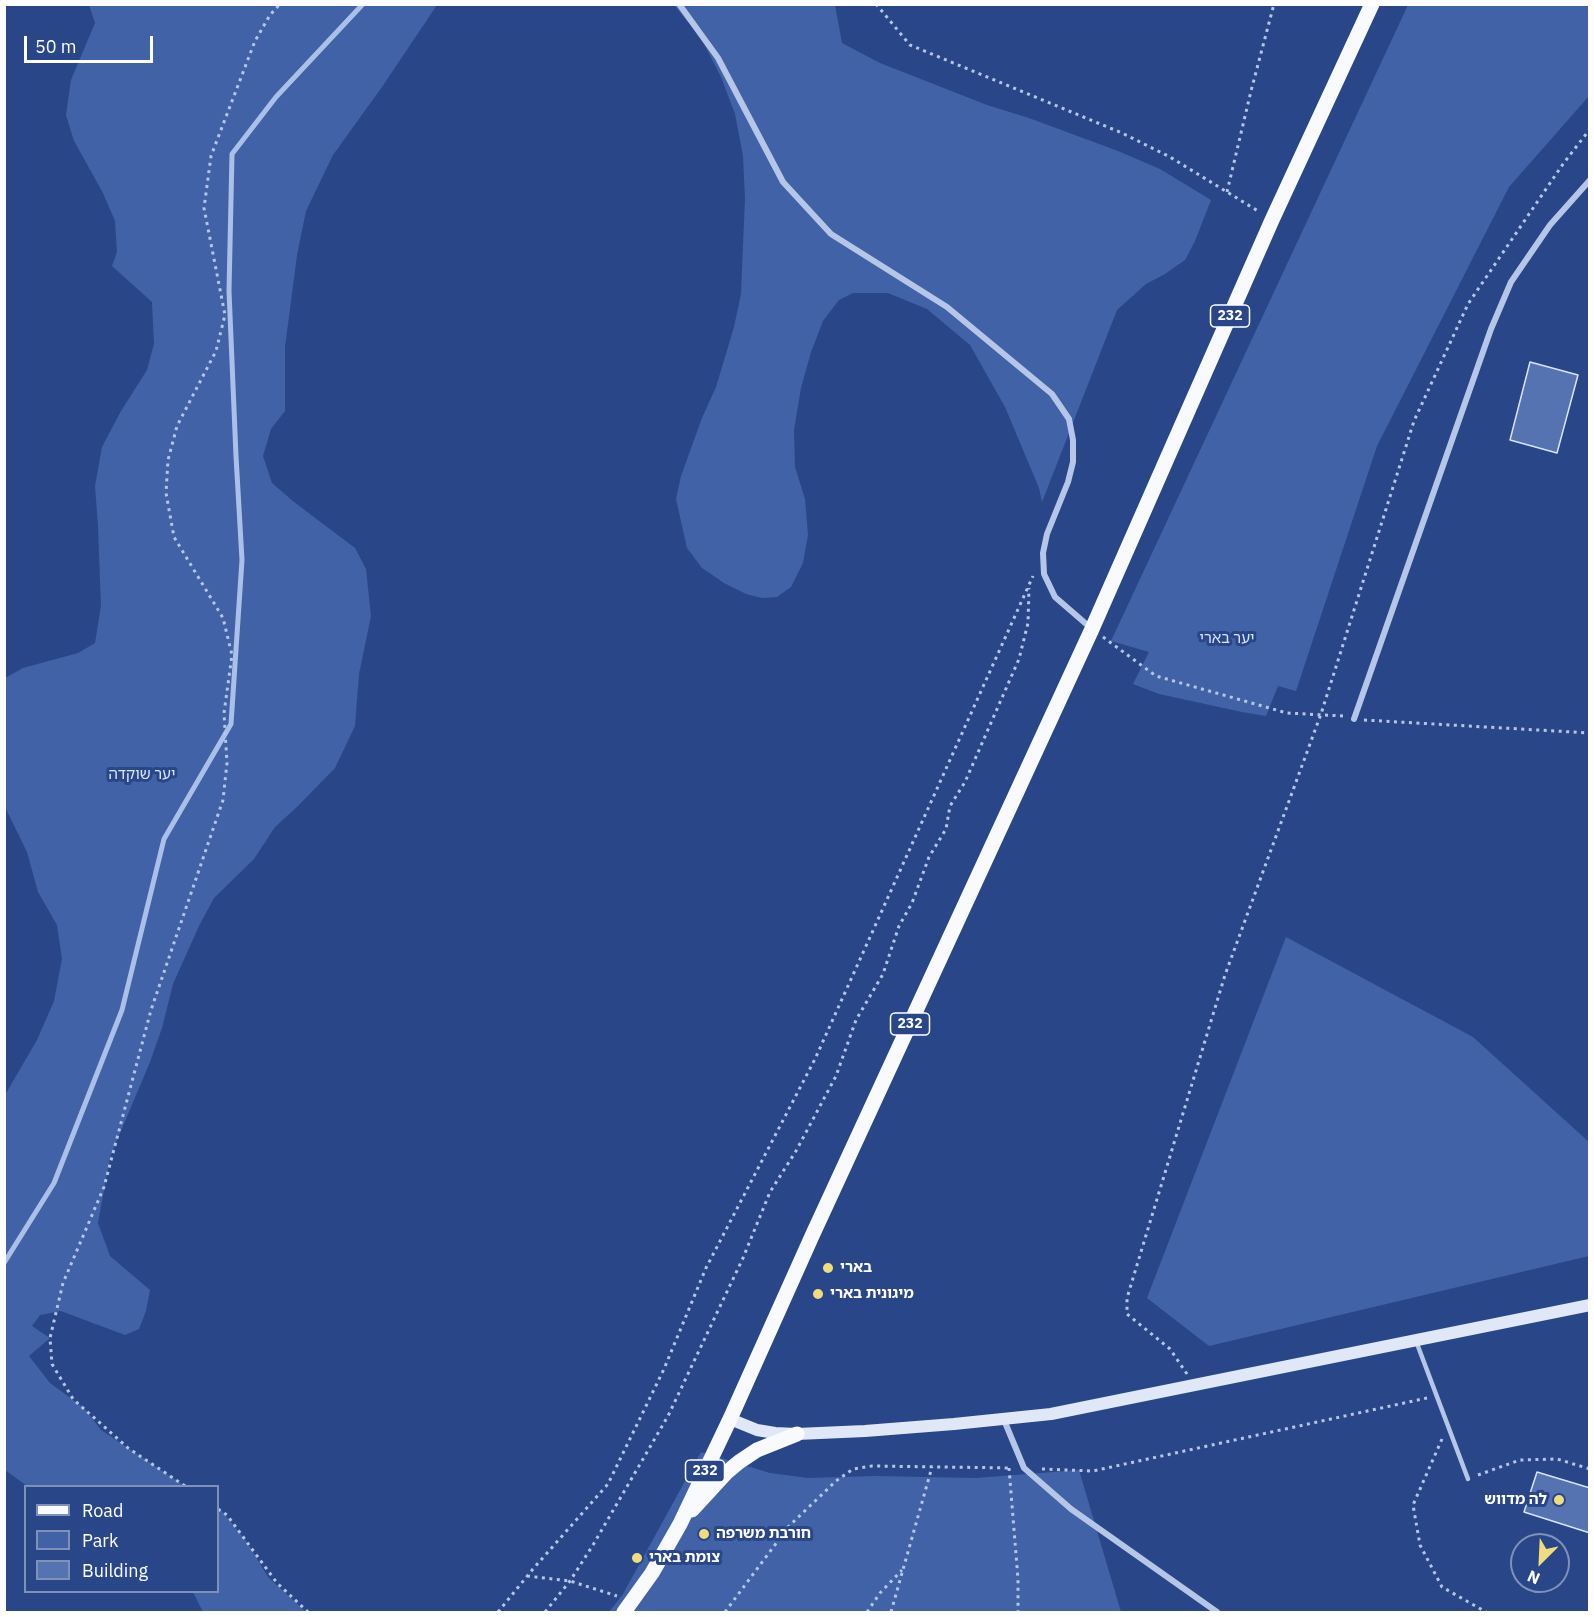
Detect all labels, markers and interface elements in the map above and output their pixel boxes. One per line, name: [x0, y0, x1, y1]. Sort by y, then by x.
scale bar: [27, 24, 156, 62]
text: 50 m: [35, 35, 77, 58]
road number: 232: [1210, 305, 1250, 327]
park label: יער בארי: [1199, 630, 1255, 648]
park label: יער שוקדה: [109, 766, 175, 784]
road number: 232: [890, 1013, 930, 1035]
place label: בארי: [840, 1259, 872, 1277]
marker: בארי: [821, 1261, 835, 1275]
place label: מיגונית בארי: [830, 1285, 914, 1303]
marker: מיגונית בארי: [811, 1287, 825, 1301]
road number: 232: [686, 1460, 724, 1482]
legend: [24, 1485, 219, 1593]
place label: לה מדווש: [1484, 1491, 1547, 1509]
marker: לה מדווש: [1552, 1493, 1566, 1507]
text: Road: [82, 1499, 123, 1522]
place label: חורבת משרפה: [716, 1525, 811, 1543]
marker: חורבת משרפה: [697, 1527, 711, 1541]
text: Park: [82, 1529, 118, 1552]
north arrow: [1510, 1533, 1570, 1593]
place label: צומת בארי: [649, 1549, 720, 1567]
marker: צומת בארי: [630, 1551, 644, 1565]
text: Building: [82, 1559, 148, 1582]
text: N: [1524, 1566, 1543, 1589]

